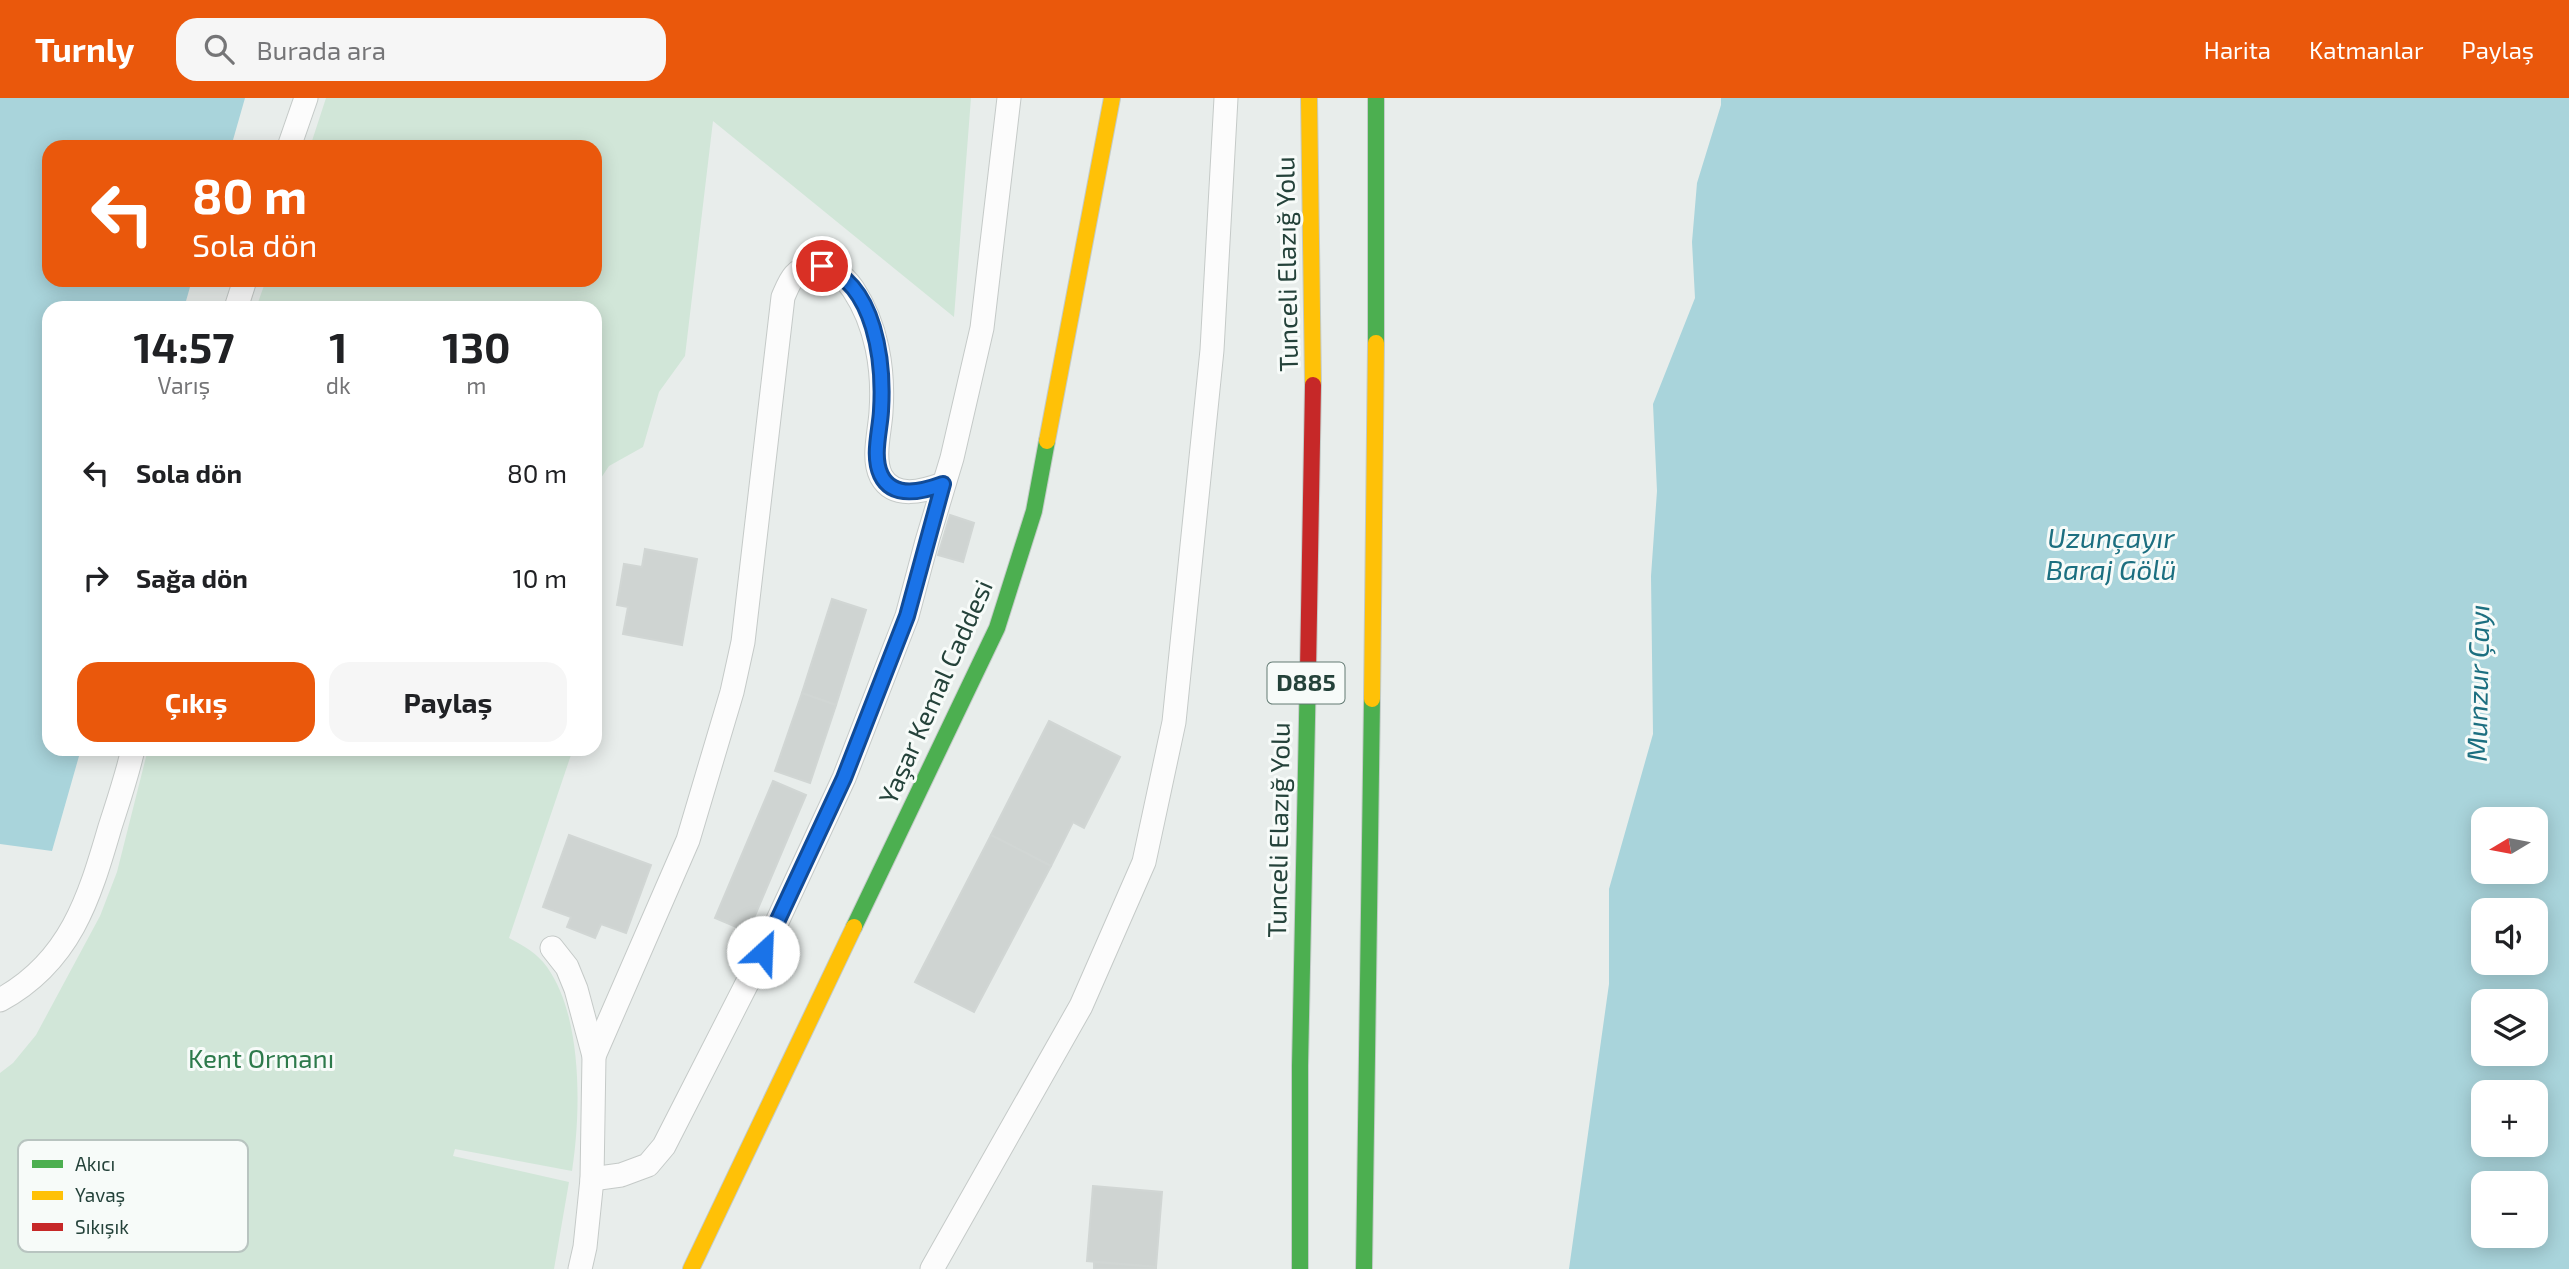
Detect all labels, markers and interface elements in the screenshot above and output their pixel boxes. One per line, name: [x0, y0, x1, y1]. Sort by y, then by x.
search box: [176, 18, 666, 81]
text: Turnly: [35, 29, 134, 69]
icon: search: [200, 30, 238, 68]
text: Burada ara: [256, 34, 386, 65]
text: Harita: [2204, 35, 2271, 64]
text: Katmanlar: [2309, 35, 2424, 64]
text: Paylaş: [2462, 35, 2534, 64]
street label: Tunceli Elazığ Yolu: [1268, 156, 1303, 372]
text: 80 m: [192, 165, 307, 224]
icon: left: [77, 168, 168, 259]
text: Sola dön: [192, 225, 317, 263]
pin: [792, 236, 852, 296]
icon: arrive: [803, 247, 841, 285]
text: 14:57: [133, 321, 234, 371]
text: 1: [329, 321, 347, 371]
text: 130: [442, 321, 511, 371]
text: Varış: [158, 371, 210, 399]
text: dk: [326, 371, 351, 399]
text: m: [466, 371, 486, 399]
icon: left: [77, 454, 115, 492]
text: Sola dön: [136, 457, 242, 488]
text: 80 m: [507, 457, 567, 488]
water label: Uzunçayır Baraj Gölü: [2046, 520, 2176, 586]
icon: right: [77, 559, 115, 597]
text: Sağa dön: [136, 562, 248, 593]
text: 10 m: [512, 562, 567, 593]
street label: Yaşar Kemal Caddesi: [871, 574, 1000, 809]
water label: Munzur Çayı: [2459, 604, 2496, 762]
button: Çıkış: [77, 662, 315, 742]
button: Paylaş: [329, 662, 567, 742]
road number: D885: [1268, 662, 1344, 704]
street label: Tunceli Elazığ Yolu: [1260, 722, 1295, 938]
north arrow: [2471, 807, 2548, 884]
map controls: [2471, 807, 2548, 1248]
button: sound: [2471, 898, 2548, 975]
position arrow: [726, 915, 800, 989]
button: layers: [2471, 989, 2548, 1066]
park label: Kent Ormanı: [188, 1042, 334, 1073]
button: +: [2471, 1080, 2548, 1157]
legend: [18, 1140, 248, 1252]
text: Akıcı: [75, 1152, 115, 1175]
button: −: [2471, 1171, 2548, 1248]
text: Yavaş: [75, 1183, 125, 1207]
text: Sıkışık: [75, 1215, 129, 1239]

